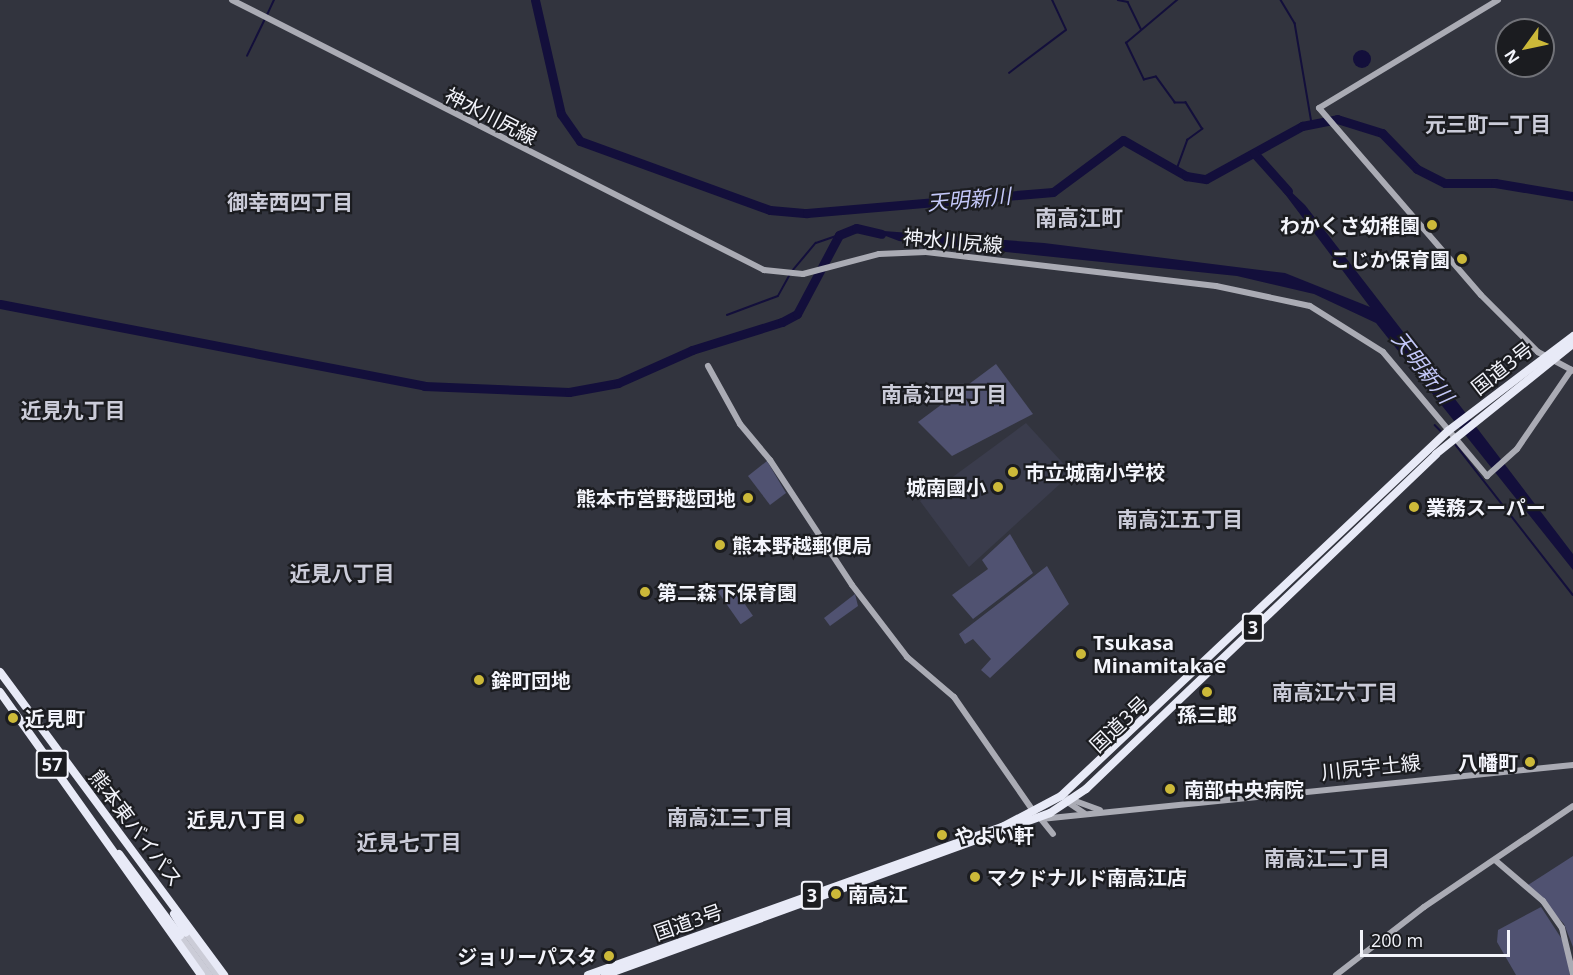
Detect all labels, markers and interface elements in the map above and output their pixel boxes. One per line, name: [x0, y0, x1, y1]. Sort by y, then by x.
north arrow: [1495, 18, 1555, 78]
text: N: [1499, 45, 1524, 68]
street label: 神水川尻線: [441, 83, 541, 149]
district label: 元三町一丁目: [1425, 111, 1551, 137]
water label: 天明新川: [926, 183, 1012, 215]
district label: 御幸西四丁目: [227, 189, 353, 215]
district label: 南高江町: [1035, 205, 1123, 231]
place label: わかくさ幼稚園: [1280, 213, 1420, 237]
marker: わかくさ幼稚園: [1425, 218, 1439, 232]
street label: 神水川尻線: [902, 225, 1004, 257]
place label: こじか保育園: [1330, 247, 1450, 271]
marker: こじか保育園: [1455, 252, 1469, 266]
water label: 天明新川: [1387, 326, 1459, 408]
street label: 国道3号: [1466, 337, 1538, 399]
district label: 南高江四丁目: [881, 381, 1007, 407]
district label: 近見九丁目: [21, 397, 125, 423]
place label: 市立城南小学校: [1025, 460, 1165, 484]
marker: 市立城南小学校: [1006, 465, 1020, 479]
place label: 城南國小: [906, 475, 986, 499]
marker: 城南國小: [991, 480, 1005, 494]
place label: 熊本市営野越団地: [576, 486, 736, 510]
marker: 熊本市営野越団地: [741, 491, 755, 505]
place label: 業務スーパー: [1426, 495, 1546, 519]
marker: 業務スーパー: [1407, 500, 1421, 514]
district label: 南高江五丁目: [1117, 506, 1243, 532]
place label: 熊本野越郵便局: [732, 533, 872, 557]
marker: 熊本野越郵便局: [713, 538, 727, 552]
district label: 近見八丁目: [290, 560, 394, 586]
place label: 第二森下保育園: [657, 580, 797, 604]
marker: 第二森下保育園: [638, 585, 652, 599]
road number: 3: [1241, 612, 1265, 642]
place label: Tsukasa Minamitakae: [1093, 630, 1226, 677]
marker: Tsukasa Minamitakae: [1074, 647, 1088, 661]
place label: 鉾町団地: [491, 668, 571, 692]
marker: 鉾町団地: [472, 673, 486, 687]
district label: 南高江六丁目: [1272, 679, 1398, 705]
marker: 孫三郎: [1200, 685, 1214, 699]
street label: 国道3号: [1085, 691, 1153, 757]
place label: 孫三郎: [1177, 702, 1237, 726]
place label: 近見町: [25, 706, 85, 730]
marker: 近見町: [6, 711, 20, 725]
road number: 57: [36, 749, 68, 779]
street label: 川尻宇土線: [1320, 750, 1422, 784]
place label: 八幡町: [1458, 750, 1518, 774]
marker: 八幡町: [1523, 755, 1537, 769]
street label: 熊本東バイパス: [84, 765, 188, 891]
place label: 南部中央病院: [1184, 777, 1304, 801]
marker: 南部中央病院: [1161, 780, 1179, 798]
district label: 南高江三丁目: [667, 804, 793, 830]
place label: 近見八丁目: [187, 807, 287, 831]
marker: 近見八丁目: [292, 812, 306, 826]
place label: やよい軒: [954, 823, 1034, 847]
marker: やよい軒: [935, 828, 949, 842]
district label: 近見七丁目: [357, 829, 461, 855]
district label: 南高江二丁目: [1264, 845, 1390, 871]
place label: マクドナルド南高江店: [987, 865, 1187, 889]
marker: マクドナルド南高江店: [968, 870, 982, 884]
road number: 3: [800, 880, 824, 910]
place label: 南高江: [848, 882, 908, 906]
marker: 南高江: [829, 887, 843, 901]
street label: 国道3号: [650, 899, 726, 945]
scale bar: [1363, 918, 1513, 956]
text: 200 m: [1371, 928, 1423, 952]
place label: ジョリーパスタ: [457, 944, 597, 968]
marker: ジョリーパスタ: [602, 949, 616, 963]

